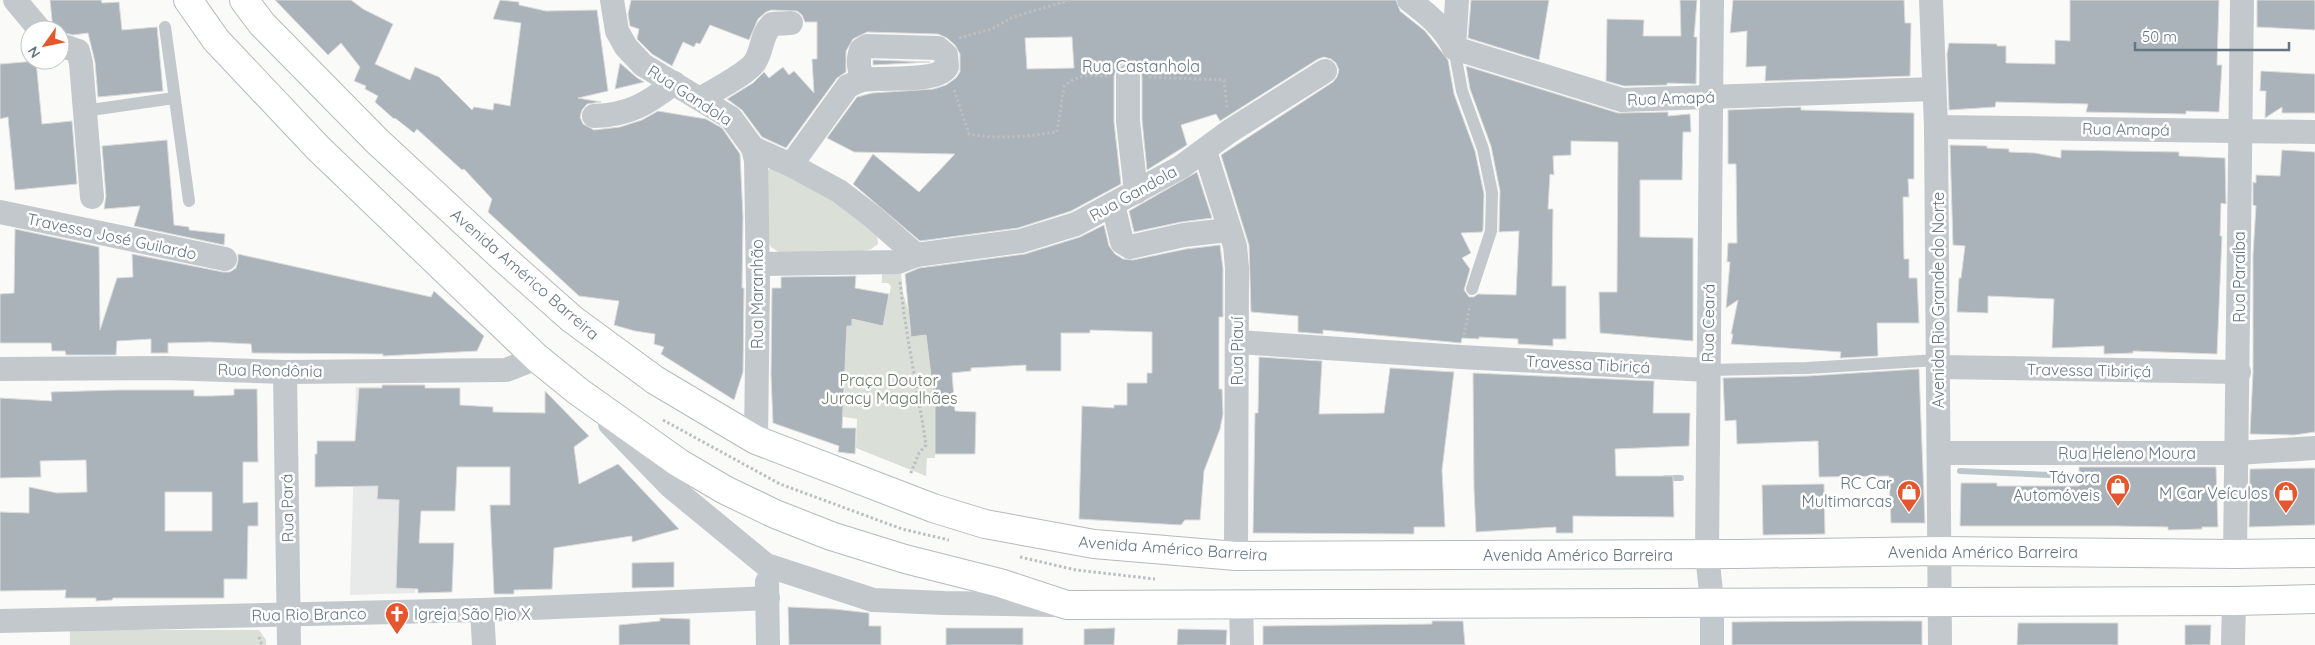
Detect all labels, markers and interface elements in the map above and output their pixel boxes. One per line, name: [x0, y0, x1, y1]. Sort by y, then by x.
north arrow: [20, 20, 70, 70]
scale bar: [2135, 20, 2289, 52]
text: 50 m: [2142, 27, 2177, 46]
text: N: [24, 43, 44, 61]
street label: Rua Castanhola: [1082, 56, 1200, 76]
street label: Rua Gandola: [644, 60, 736, 130]
street label: Rua Amapá: [1627, 86, 1715, 110]
street label: Rua Amapá: [2082, 118, 2170, 140]
street label: Rua Gandola: [1086, 161, 1180, 225]
street label: Avenida Rio Grande do Norte: [1928, 192, 1948, 408]
street label: Avenida Américo Barreira: [447, 204, 603, 344]
street label: Travessa José Guilardo: [25, 208, 199, 264]
street label: Rua Paraíba: [2229, 231, 2249, 323]
street label: Rua Maranhão: [747, 239, 767, 349]
street label: Rua Ceará: [1697, 284, 1719, 362]
street label: Rua Piauí: [1227, 316, 1247, 385]
street label: Travessa Tibiriçá: [1525, 351, 1651, 377]
street label: Rua Rondônia: [217, 359, 323, 381]
street label: Travessa Tibiriçá: [2027, 359, 2151, 381]
park label: Praça Doutor Juracy Magalhães: [820, 370, 958, 408]
street label: Rua Heleno Moura: [2058, 443, 2196, 463]
place label: Távora Automóveis: [2013, 467, 2100, 505]
place label: RC Car Multimarcas: [1802, 473, 1892, 511]
shop icon: Távora Automóveis: [2105, 473, 2131, 507]
street label: Rua Pará: [276, 474, 298, 542]
shop icon: RC Car Multimarcas: [1896, 479, 1922, 513]
shop icon: M Car Veículos: [2273, 480, 2299, 514]
place label: M Car Veículos: [2159, 483, 2268, 503]
street label: Avenida Américo Barreira: [1078, 531, 1268, 565]
street label: Avenida Américo Barreira: [1888, 542, 2078, 562]
street label: Avenida Américo Barreira: [1483, 545, 1673, 565]
church icon: Igreja São Pio X: [384, 601, 410, 635]
street label: Rua Rio Branco: [251, 603, 367, 625]
place label: Igreja São Pio X: [414, 604, 531, 624]

